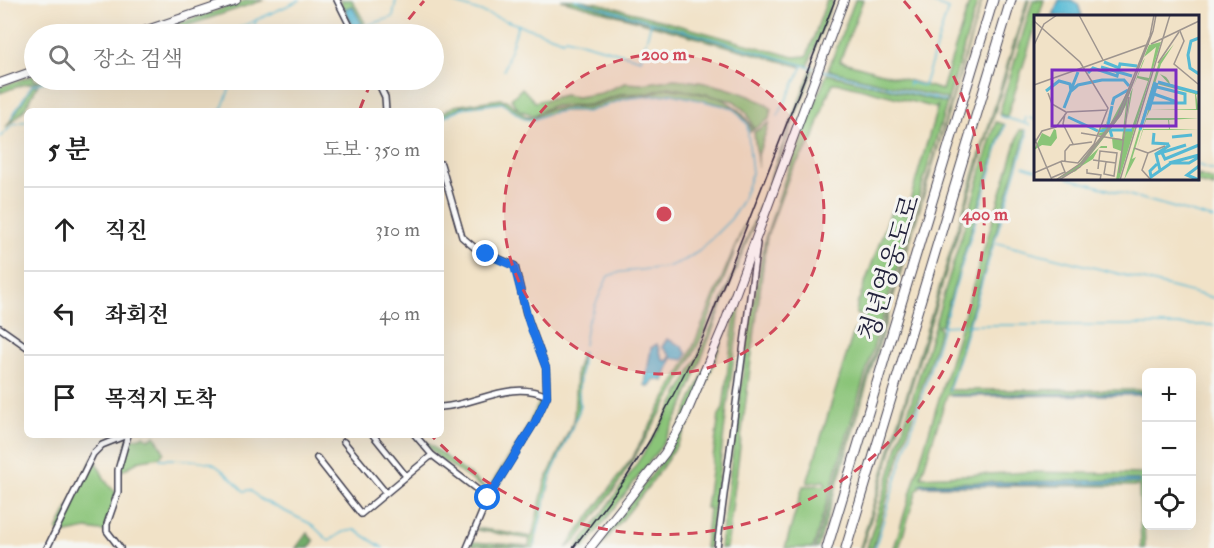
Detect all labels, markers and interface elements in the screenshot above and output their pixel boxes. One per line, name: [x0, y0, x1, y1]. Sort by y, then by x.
inset map: [1034, 15, 1199, 180]
search box: [24, 24, 444, 90]
icon: search: [45, 41, 78, 74]
text: 200 m: [641, 43, 688, 66]
text: 장소 검색: [93, 45, 183, 73]
text: 5 분: [48, 134, 90, 166]
text: 도보 · 350 m: [323, 137, 420, 162]
street label: 청년영웅도로: [853, 191, 927, 345]
text: 400 m: [961, 203, 1009, 226]
centre of rings: [654, 204, 674, 224]
icon: ahead: [48, 213, 81, 246]
text: 직진: [105, 217, 148, 245]
text: 310 m: [375, 217, 420, 242]
route end: [472, 240, 498, 266]
icon: left: [48, 297, 81, 330]
text: 좌회전: [105, 301, 169, 329]
text: 40 m: [379, 301, 420, 326]
map controls: [1142, 368, 1196, 530]
button: +: [1142, 368, 1196, 422]
icon: arrive: [48, 381, 81, 414]
text: 목적지 도착: [105, 385, 216, 413]
button: −: [1142, 422, 1196, 476]
button: locate: [1142, 476, 1196, 530]
route start: [474, 484, 500, 510]

